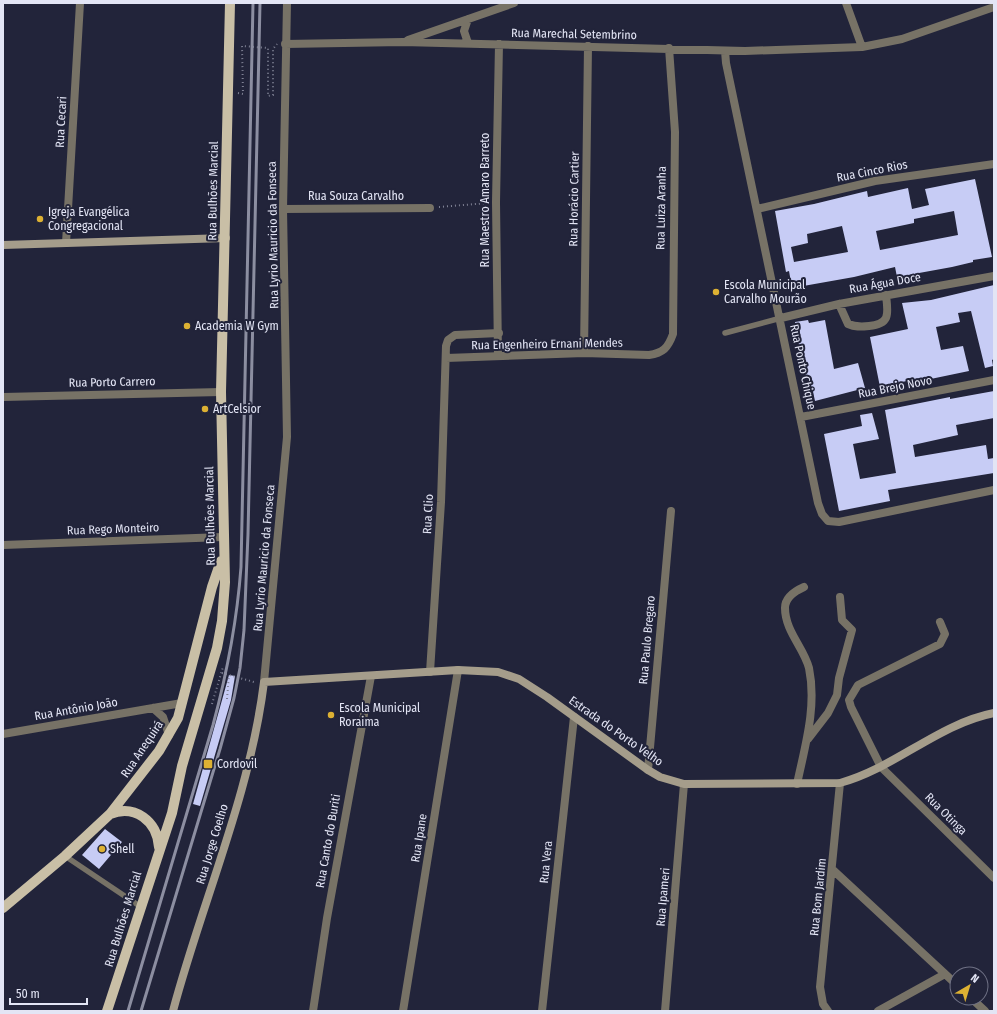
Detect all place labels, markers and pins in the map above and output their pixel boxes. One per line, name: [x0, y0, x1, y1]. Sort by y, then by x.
place label: Igreja Evangélica Congregacional: [48, 205, 130, 233]
marker: Igreja Evangélica Congregacional: [35, 214, 45, 224]
place label: Escola Municipal Carvalho Mourão: [724, 278, 807, 306]
marker: Escola Municipal Carvalho Mourão: [711, 287, 721, 297]
place label: Academia W Gym: [195, 319, 279, 333]
marker: Academia W Gym: [182, 321, 192, 331]
place label: ArtCelsior: [213, 402, 262, 416]
marker: ArtCelsior: [200, 404, 210, 414]
place label: Escola Municipal Roraima: [339, 701, 420, 729]
marker: Escola Municipal Roraima: [326, 710, 336, 720]
place label: Cordovil: [217, 757, 257, 771]
marker: Cordovil: [202, 758, 214, 770]
place label: Shell: [110, 842, 135, 856]
marker: Shell: [97, 844, 107, 854]

